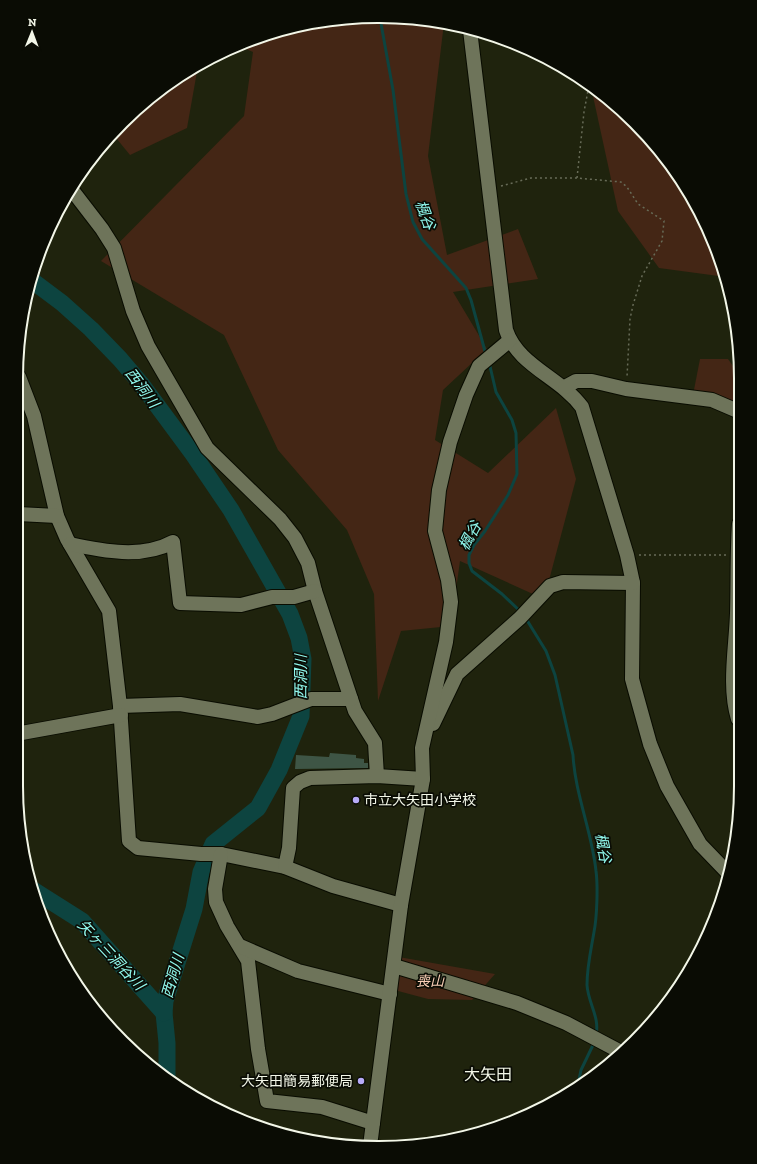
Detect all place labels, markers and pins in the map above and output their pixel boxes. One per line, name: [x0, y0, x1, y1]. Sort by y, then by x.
place label: 市立大矢田小学校: [364, 792, 476, 809]
marker: 市立大矢田小学校: [351, 795, 361, 805]
place label: 大矢田簡易郵便局: [241, 1073, 353, 1090]
marker: 大矢田簡易郵便局: [356, 1076, 366, 1086]

